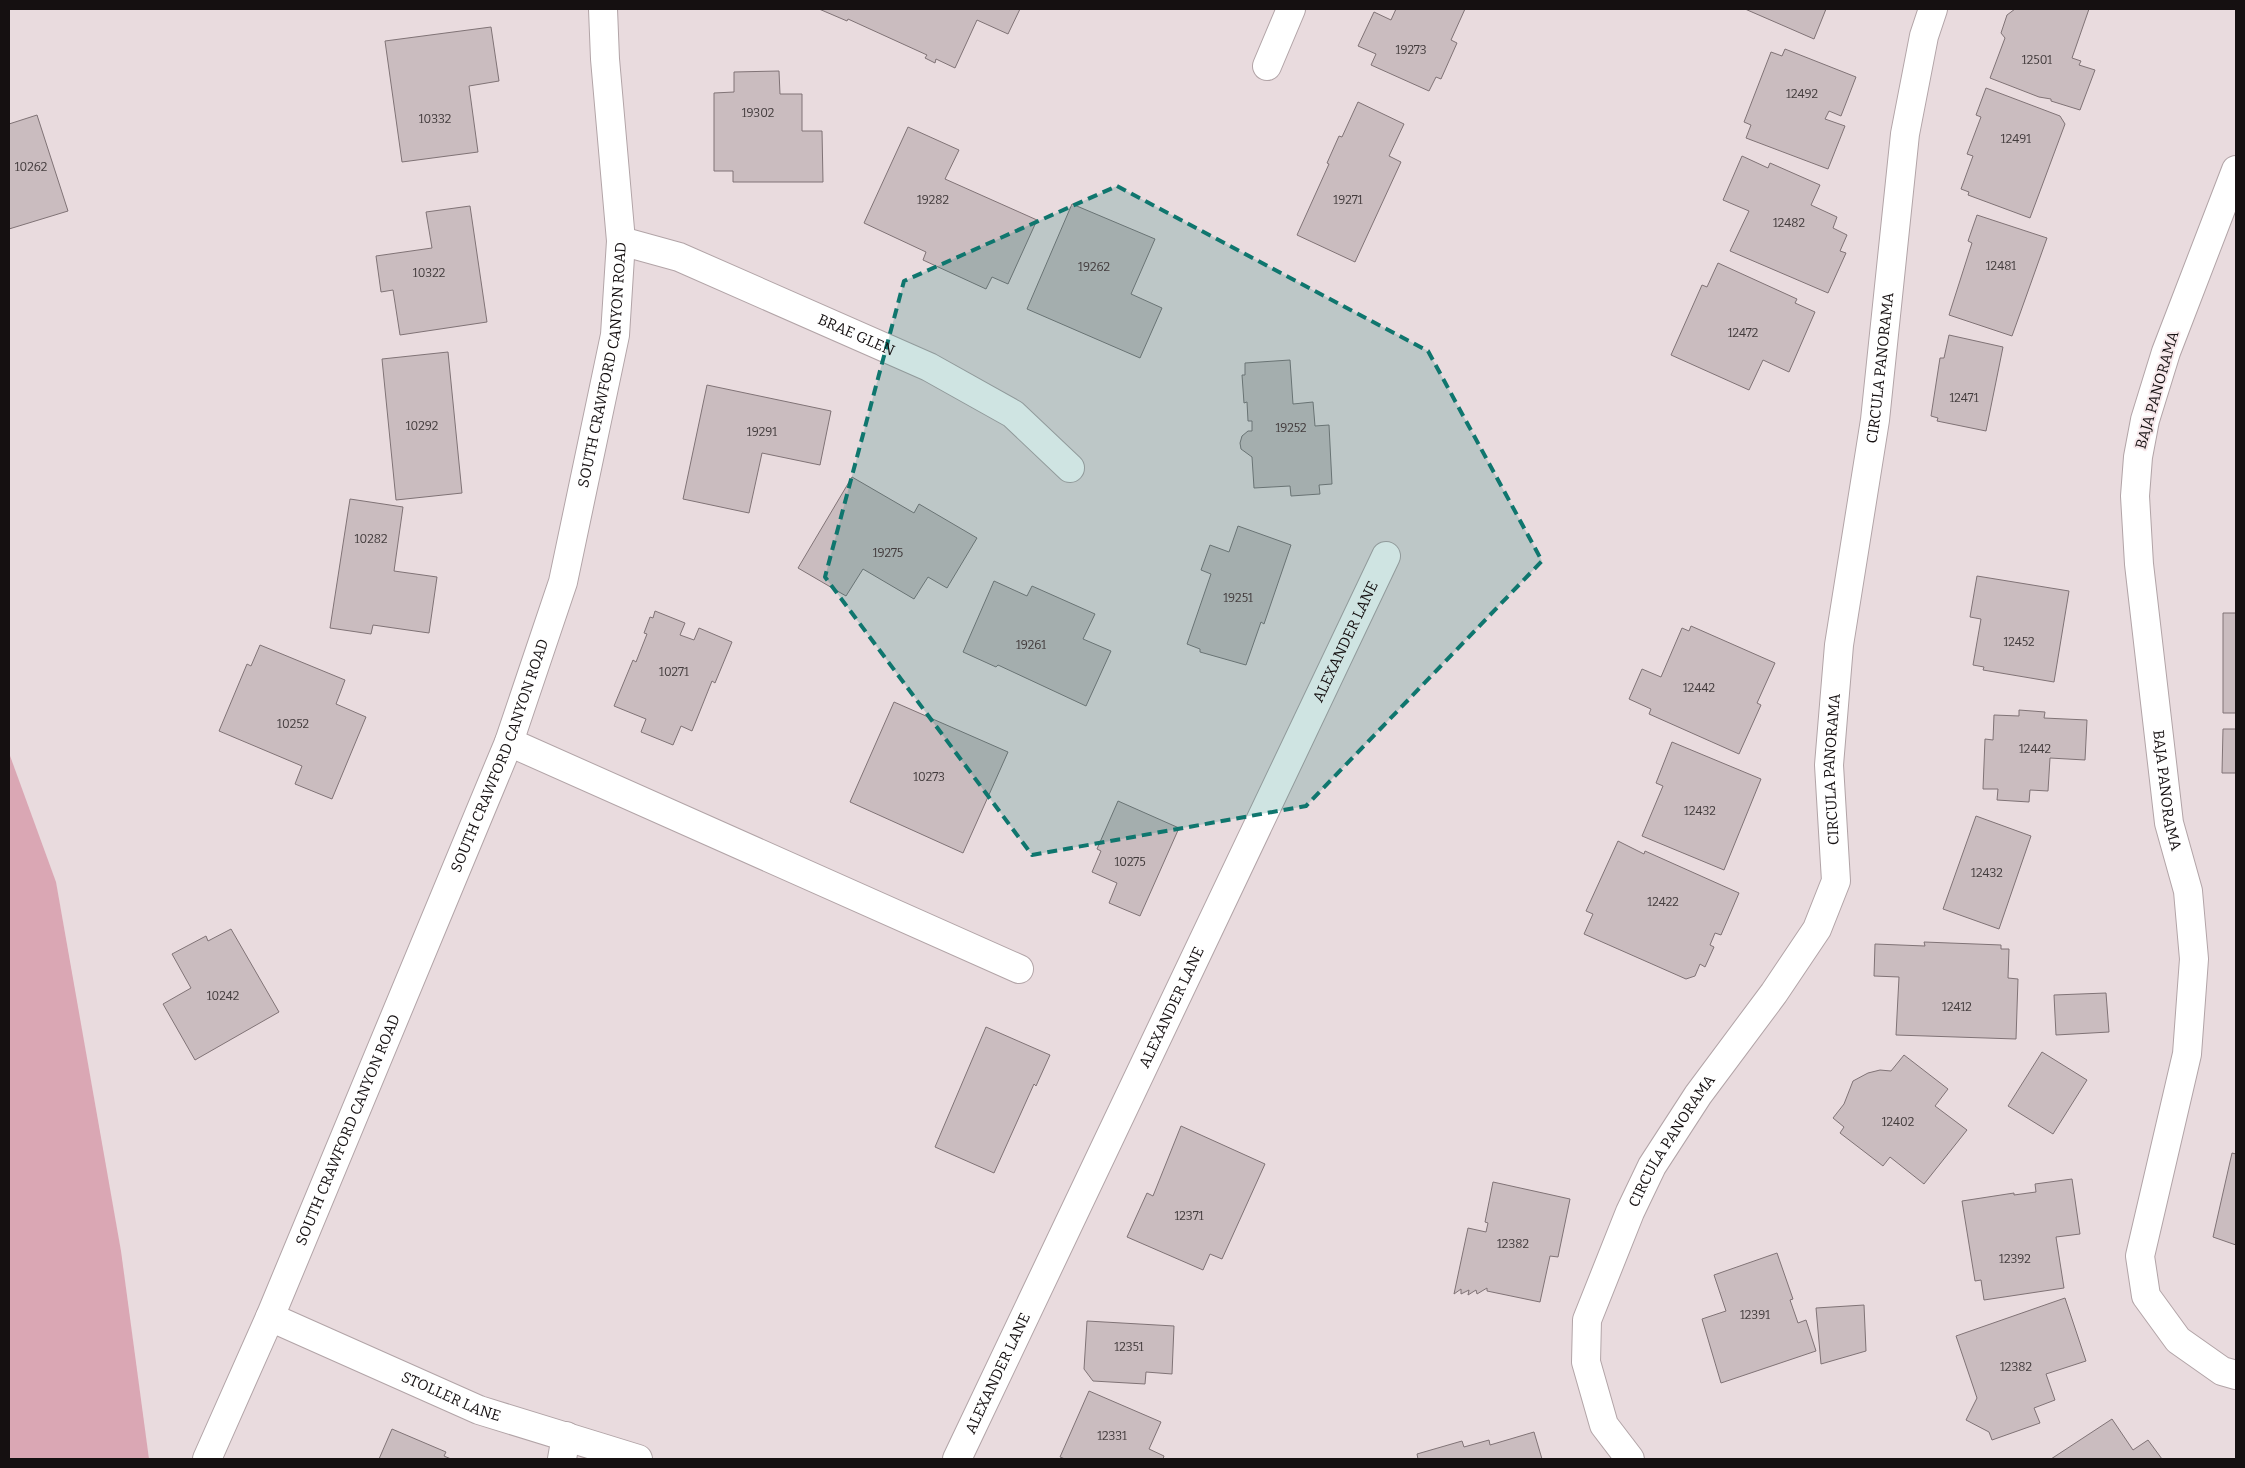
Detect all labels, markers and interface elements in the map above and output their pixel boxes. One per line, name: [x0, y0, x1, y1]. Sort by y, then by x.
house number: 19273: [1396, 43, 1427, 57]
house number: 12501: [2022, 53, 2052, 67]
house number: 12492: [1786, 87, 1818, 101]
house number: 19302: [742, 106, 774, 120]
house number: 10332: [419, 112, 451, 126]
house number: 12491: [2001, 132, 2031, 146]
house number: 10262: [15, 160, 47, 174]
house number: 19282: [917, 193, 949, 207]
house number: 19271: [1333, 193, 1363, 207]
house number: 12482: [1773, 216, 1805, 230]
street label: SOUTH CRAWFORD CANYON ROAD: [574, 242, 630, 489]
house number: 12481: [1986, 259, 2016, 273]
house number: 19262: [1078, 260, 1110, 274]
house number: 10322: [413, 266, 445, 280]
street label: CIRCULA PANORAMA: [1862, 291, 1897, 445]
street label: BRAE GLEN: [815, 310, 898, 360]
house number: 12472: [1728, 326, 1758, 340]
street label: BAJA PANORAMA: [2132, 329, 2183, 451]
house number: 12471: [1949, 391, 1979, 405]
house number: 10292: [406, 419, 438, 433]
house number: 19252: [1275, 421, 1307, 435]
house number: 19291: [747, 425, 777, 439]
house number: 10282: [355, 532, 387, 546]
house number: 19275: [873, 546, 903, 560]
street label: ALEXANDER LANE: [1309, 578, 1382, 705]
house number: 19251: [1223, 591, 1253, 605]
house number: 12452: [2003, 635, 2035, 649]
street label: SOUTH CRAWFORD CANYON ROAD: [447, 636, 552, 875]
house number: 19261: [1016, 638, 1046, 652]
house number: 10271: [659, 665, 689, 679]
house number: 12442: [1683, 681, 1715, 695]
street label: CIRCULA PANORAMA: [1820, 692, 1844, 846]
house number: 10252: [277, 717, 309, 731]
street label: BAJA PANORAMA: [2149, 729, 2185, 853]
house number: 12442: [2019, 742, 2051, 756]
house number: 10273: [913, 770, 945, 784]
house number: 12432: [1684, 804, 1716, 818]
house number: 10275: [1114, 855, 1146, 869]
house number: 12432: [1971, 866, 2003, 880]
house number: 12422: [1647, 895, 1679, 909]
street label: ALEXANDER LANE: [1135, 944, 1208, 1071]
house number: 10242: [207, 989, 239, 1003]
house number: 12412: [1942, 1000, 1972, 1014]
street label: SOUTH CRAWFORD CANYON ROAD: [292, 1012, 404, 1248]
street label: CIRCULA PANORAMA: [1625, 1071, 1719, 1210]
house number: 12402: [1882, 1115, 1914, 1129]
house number: 12371: [1174, 1209, 1204, 1223]
house number: 12382: [1497, 1237, 1529, 1251]
house number: 12392: [1999, 1252, 2031, 1266]
house number: 12391: [1740, 1308, 1770, 1322]
street label: ALEXANDER LANE: [961, 1310, 1034, 1437]
house number: 12351: [1114, 1340, 1144, 1354]
house number: 12382: [2000, 1360, 2032, 1374]
street label: STOLLER LANE: [399, 1368, 503, 1425]
house number: 12331: [1097, 1429, 1127, 1443]

